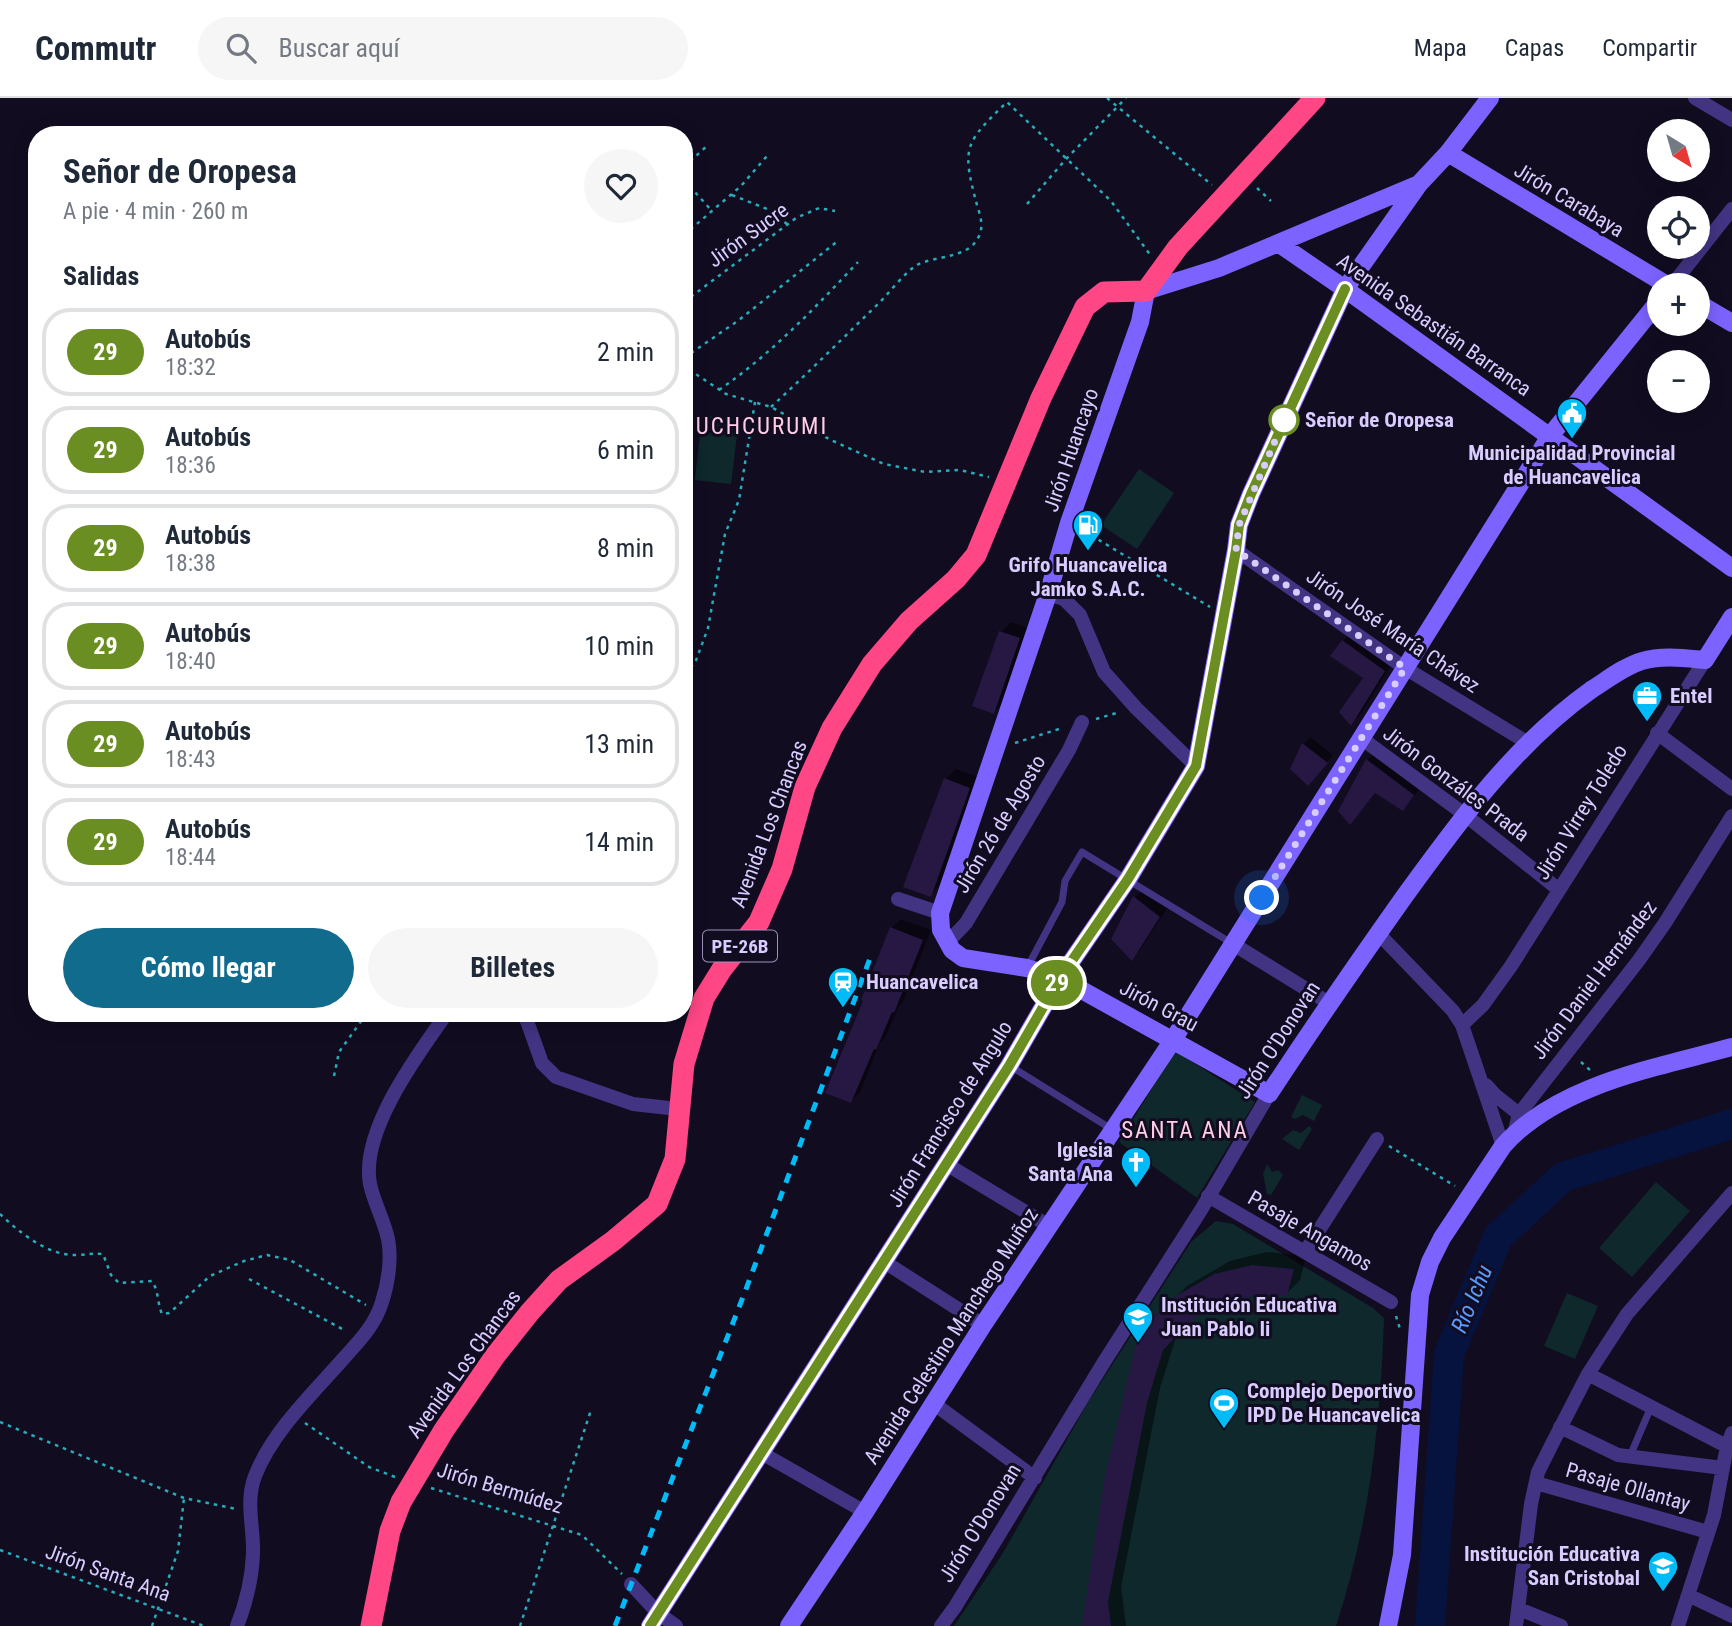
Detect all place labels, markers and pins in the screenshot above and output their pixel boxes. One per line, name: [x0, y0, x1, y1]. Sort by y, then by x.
public building icon: Municipalidad Provincial de Huancavelica: [1555, 396, 1589, 440]
marker: Señor de Oropesa: [1269, 405, 1299, 435]
place label: Señor de Oropesa: [1305, 408, 1454, 432]
place label: Municipalidad Provincial de Huancavelica: [1468, 441, 1676, 489]
fuel station icon: Grifo Huancavelica Jamko S.A.C.: [1071, 508, 1105, 552]
place label: Grifo Huancavelica Jamko S.A.C.: [1008, 553, 1168, 601]
office icon: Entel: [1630, 679, 1664, 723]
place label: Entel: [1670, 684, 1712, 708]
station icon: Huancavelica: [826, 965, 860, 1009]
place label: Huancavelica: [866, 970, 978, 994]
place label: Iglesia Santa Ana: [1028, 1138, 1113, 1186]
church icon: Iglesia Santa Ana: [1119, 1145, 1153, 1189]
place label: Institución Educativa Juan Pablo Ii: [1161, 1293, 1337, 1341]
school or university icon: Institución Educativa Juan Pablo Ii: [1121, 1300, 1155, 1344]
place label: Complejo Deportivo IPD De Huancavelica: [1247, 1379, 1420, 1427]
sports icon: Complejo Deportivo IPD De Huancavelica: [1207, 1386, 1241, 1430]
place label: Institución Educativa San Cristobal: [1464, 1542, 1640, 1590]
school or university icon: Institución Educativa San Cristobal: [1646, 1549, 1680, 1593]

